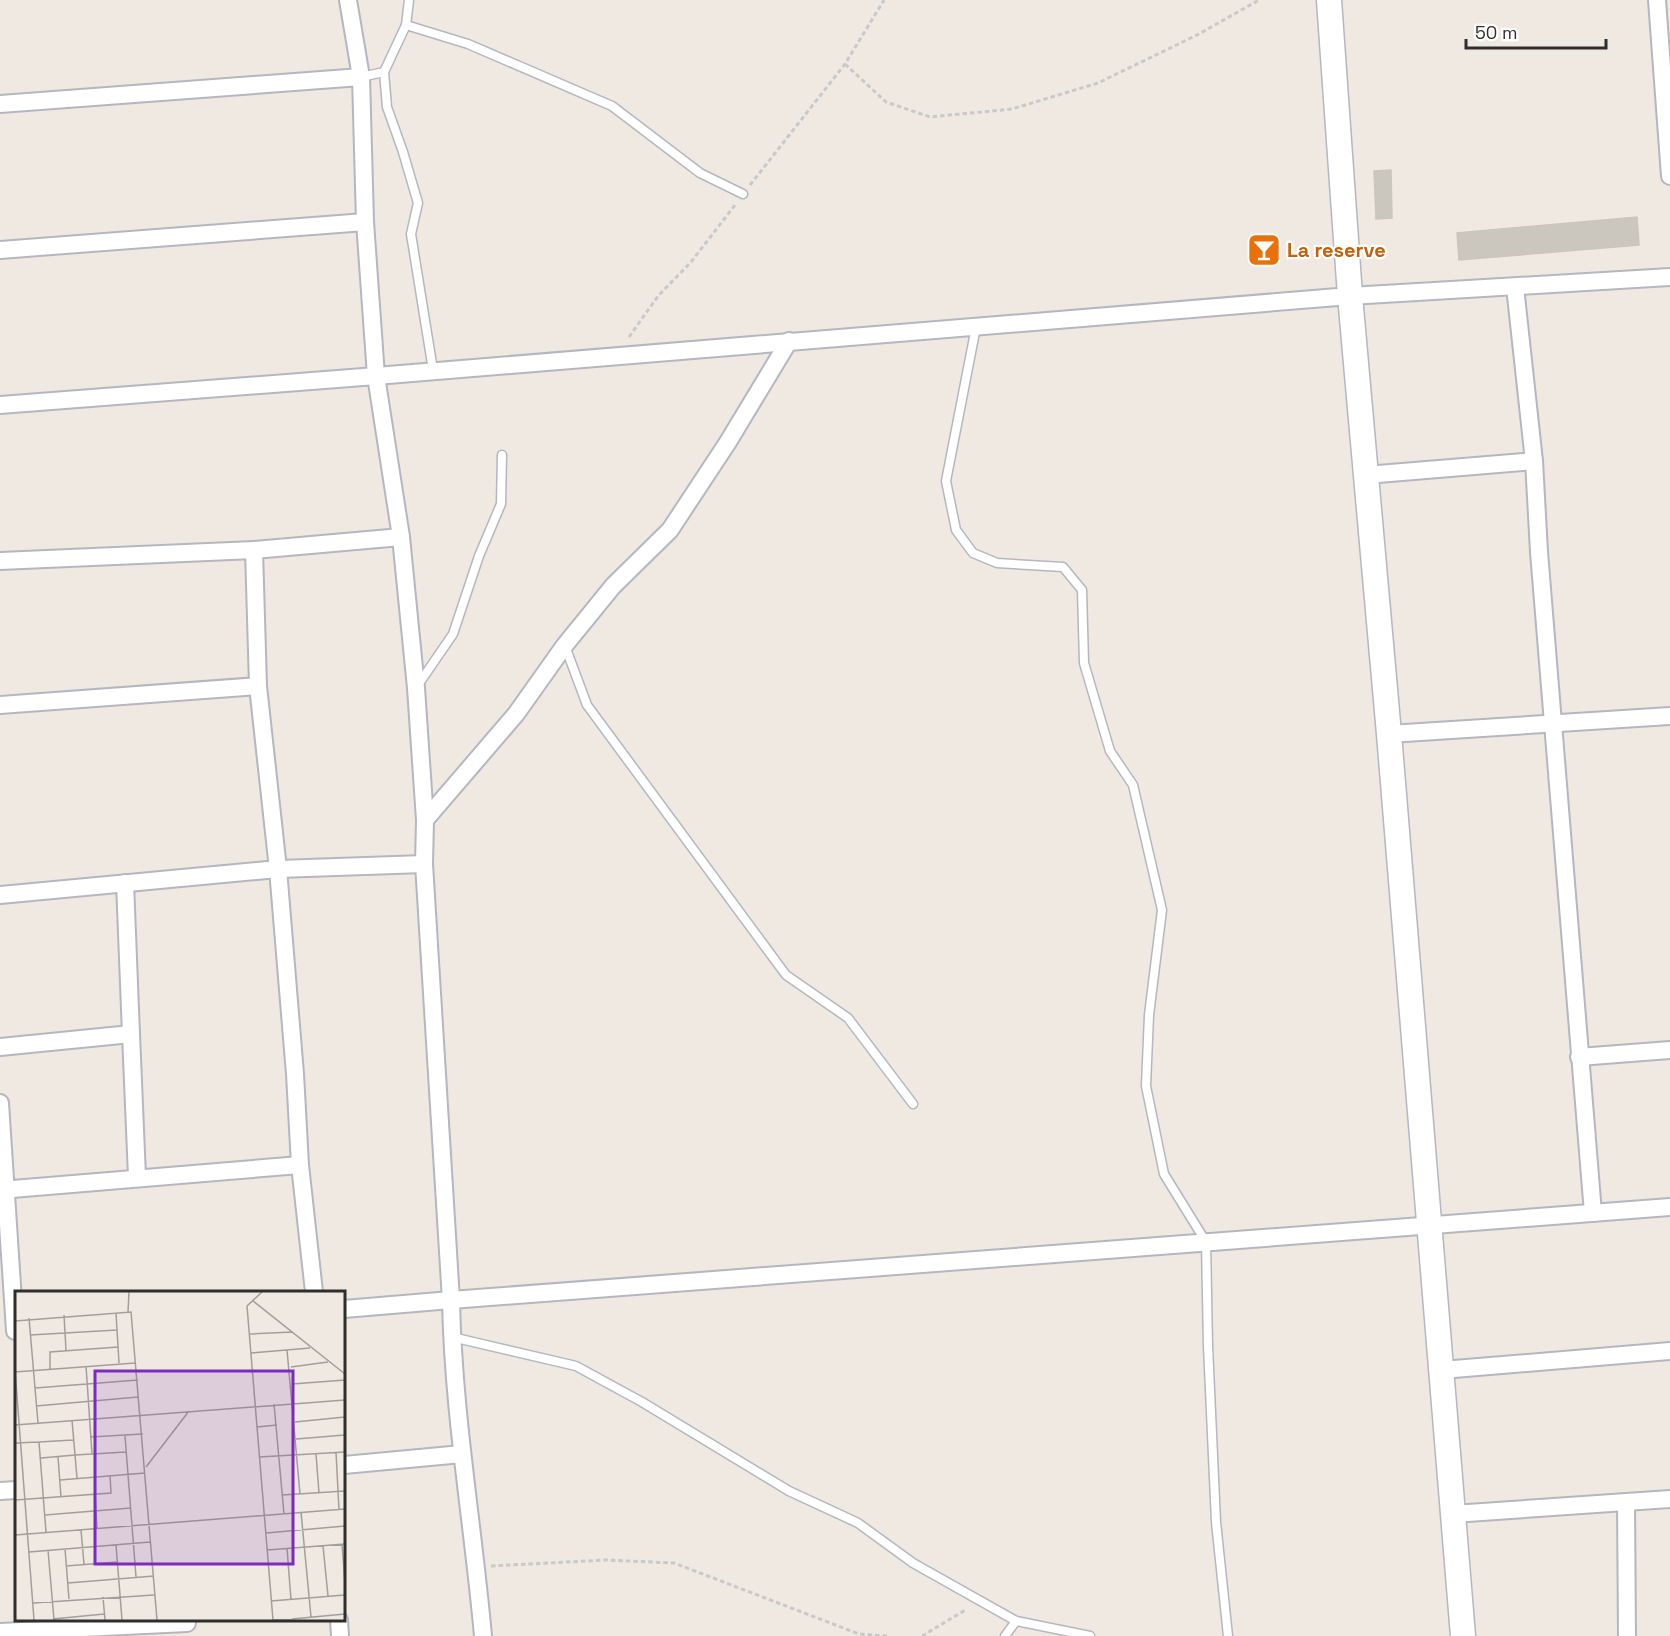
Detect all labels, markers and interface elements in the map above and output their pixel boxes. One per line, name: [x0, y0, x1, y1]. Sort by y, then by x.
scale bar: [1466, 12, 1606, 50]
text: 50 m: [1475, 21, 1517, 44]
bar icon: La reserve: [1246, 232, 1282, 268]
place label: La reserve: [1287, 237, 1386, 263]
inset map: [15, 1291, 345, 1621]

